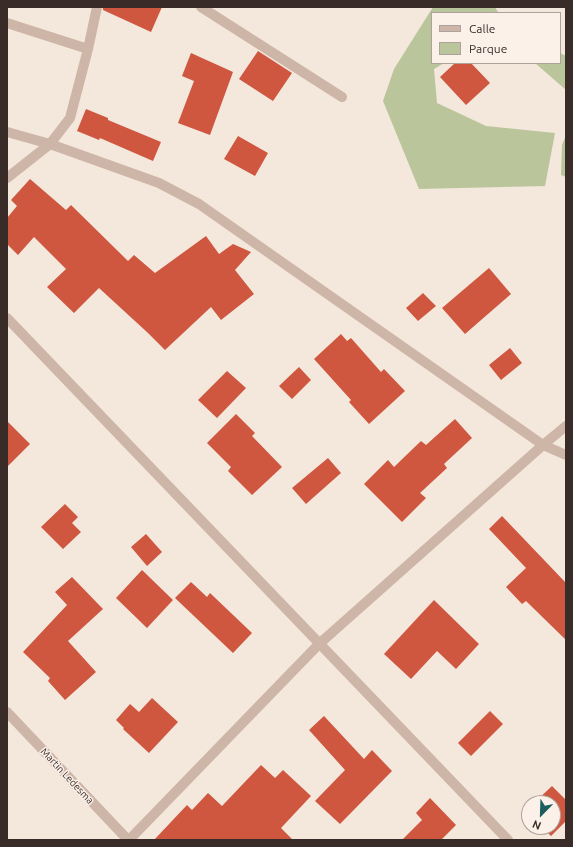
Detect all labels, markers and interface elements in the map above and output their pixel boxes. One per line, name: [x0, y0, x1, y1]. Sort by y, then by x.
legend: [431, 12, 561, 64]
text: Calle: [469, 22, 495, 35]
text: Parque: [469, 42, 507, 55]
street label: Martin Ledesma: [38, 746, 96, 806]
north arrow: [521, 795, 561, 835]
text: N: [531, 818, 543, 832]

